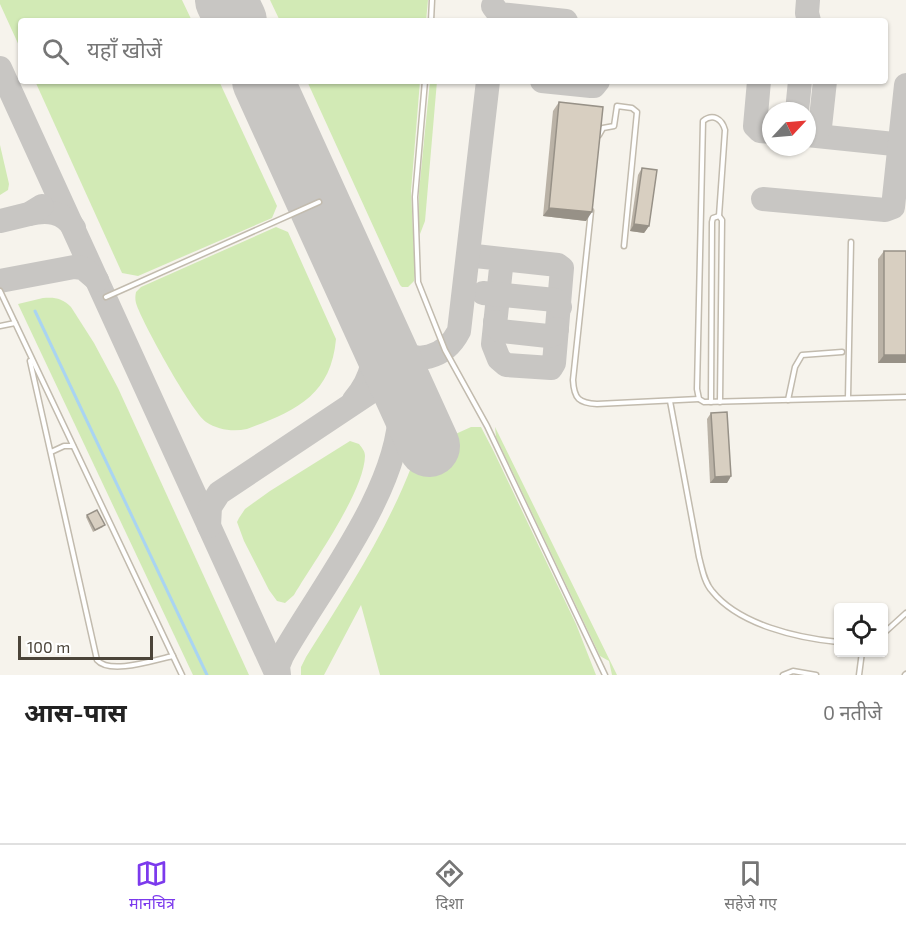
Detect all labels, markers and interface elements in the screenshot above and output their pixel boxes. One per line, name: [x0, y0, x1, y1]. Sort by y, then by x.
search box: [18, 18, 888, 84]
icon: search: [39, 35, 72, 68]
text: यहाँ खोजें: [87, 36, 162, 62]
north arrow: [762, 102, 816, 156]
map controls: [834, 603, 888, 657]
button: locate: [834, 603, 888, 657]
scale bar: [18, 633, 153, 660]
text: 100 m: [27, 637, 70, 656]
text: आस-पास: [24, 696, 127, 727]
text: 0 नतीजे: [823, 700, 882, 724]
tab: मानचित्र: [129, 857, 175, 916]
tab: दिशा: [433, 857, 466, 916]
tab: सहेजे गए: [724, 857, 777, 916]

